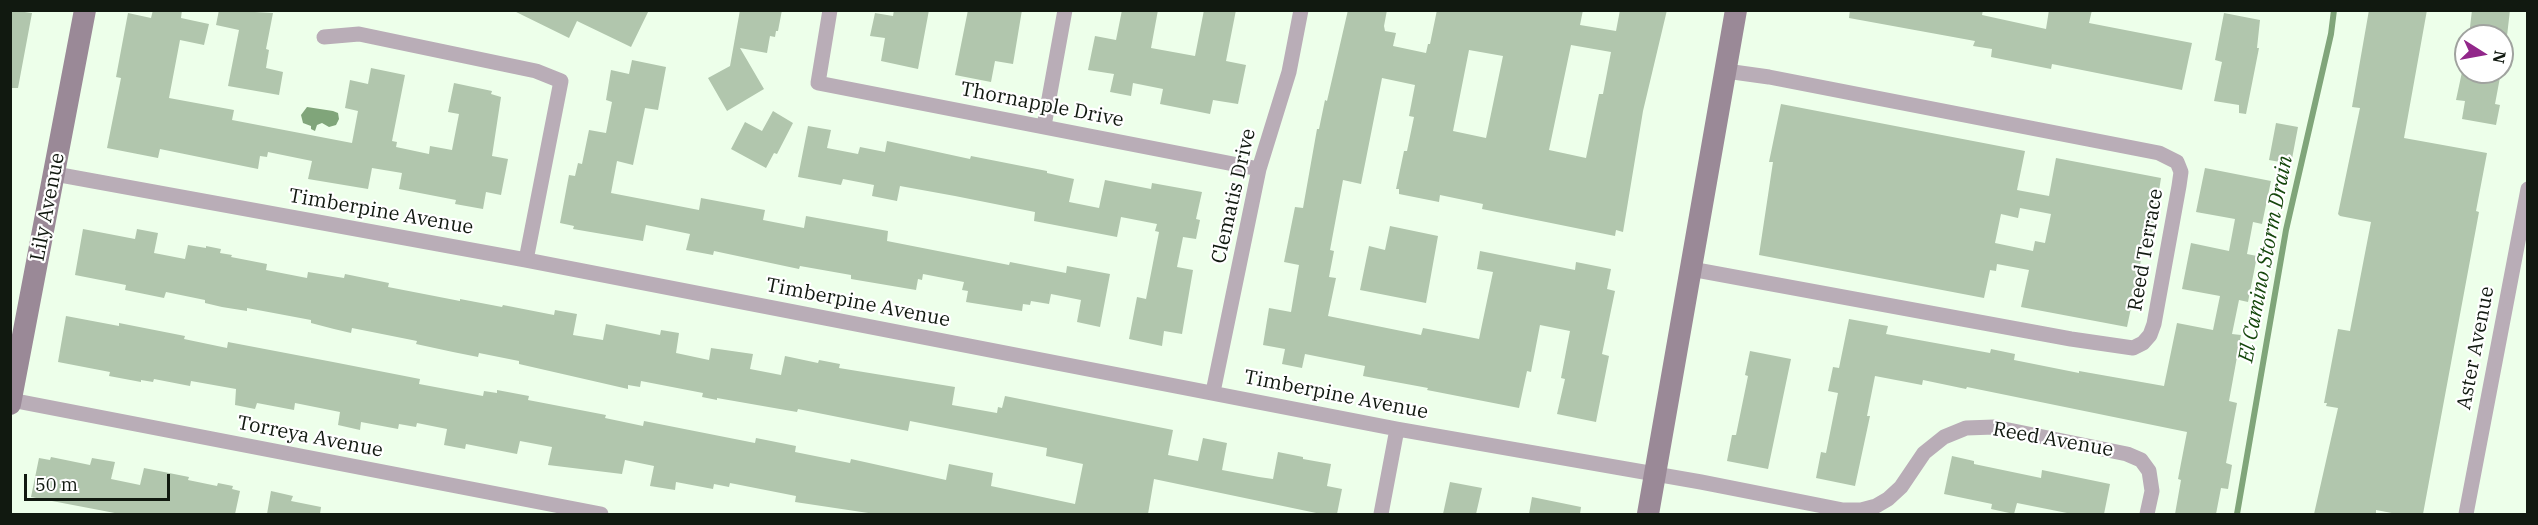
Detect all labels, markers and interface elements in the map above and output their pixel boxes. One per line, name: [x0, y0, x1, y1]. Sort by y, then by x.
north arrow: [2454, 24, 2514, 84]
text: N: [2489, 49, 2511, 65]
street label: Thornapple Drive: [958, 77, 1126, 133]
street label: Clematis Drive: [1207, 126, 1261, 266]
street label: Lily Avenue: [26, 151, 70, 263]
water label: El Camino Storm Drain: [2234, 153, 2298, 365]
street label: Timberpine Avenue: [287, 184, 475, 240]
street label: Reed Terrace: [2123, 187, 2169, 313]
street label: Timberpine Avenue: [764, 273, 952, 333]
street label: Aster Avenue: [2452, 284, 2500, 412]
street label: Timberpine Avenue: [1242, 365, 1430, 425]
street label: Torreya Avenue: [235, 411, 385, 463]
street label: Reed Avenue: [1991, 418, 2115, 462]
scale bar: [27, 462, 172, 500]
text: 50 m: [35, 473, 78, 496]

